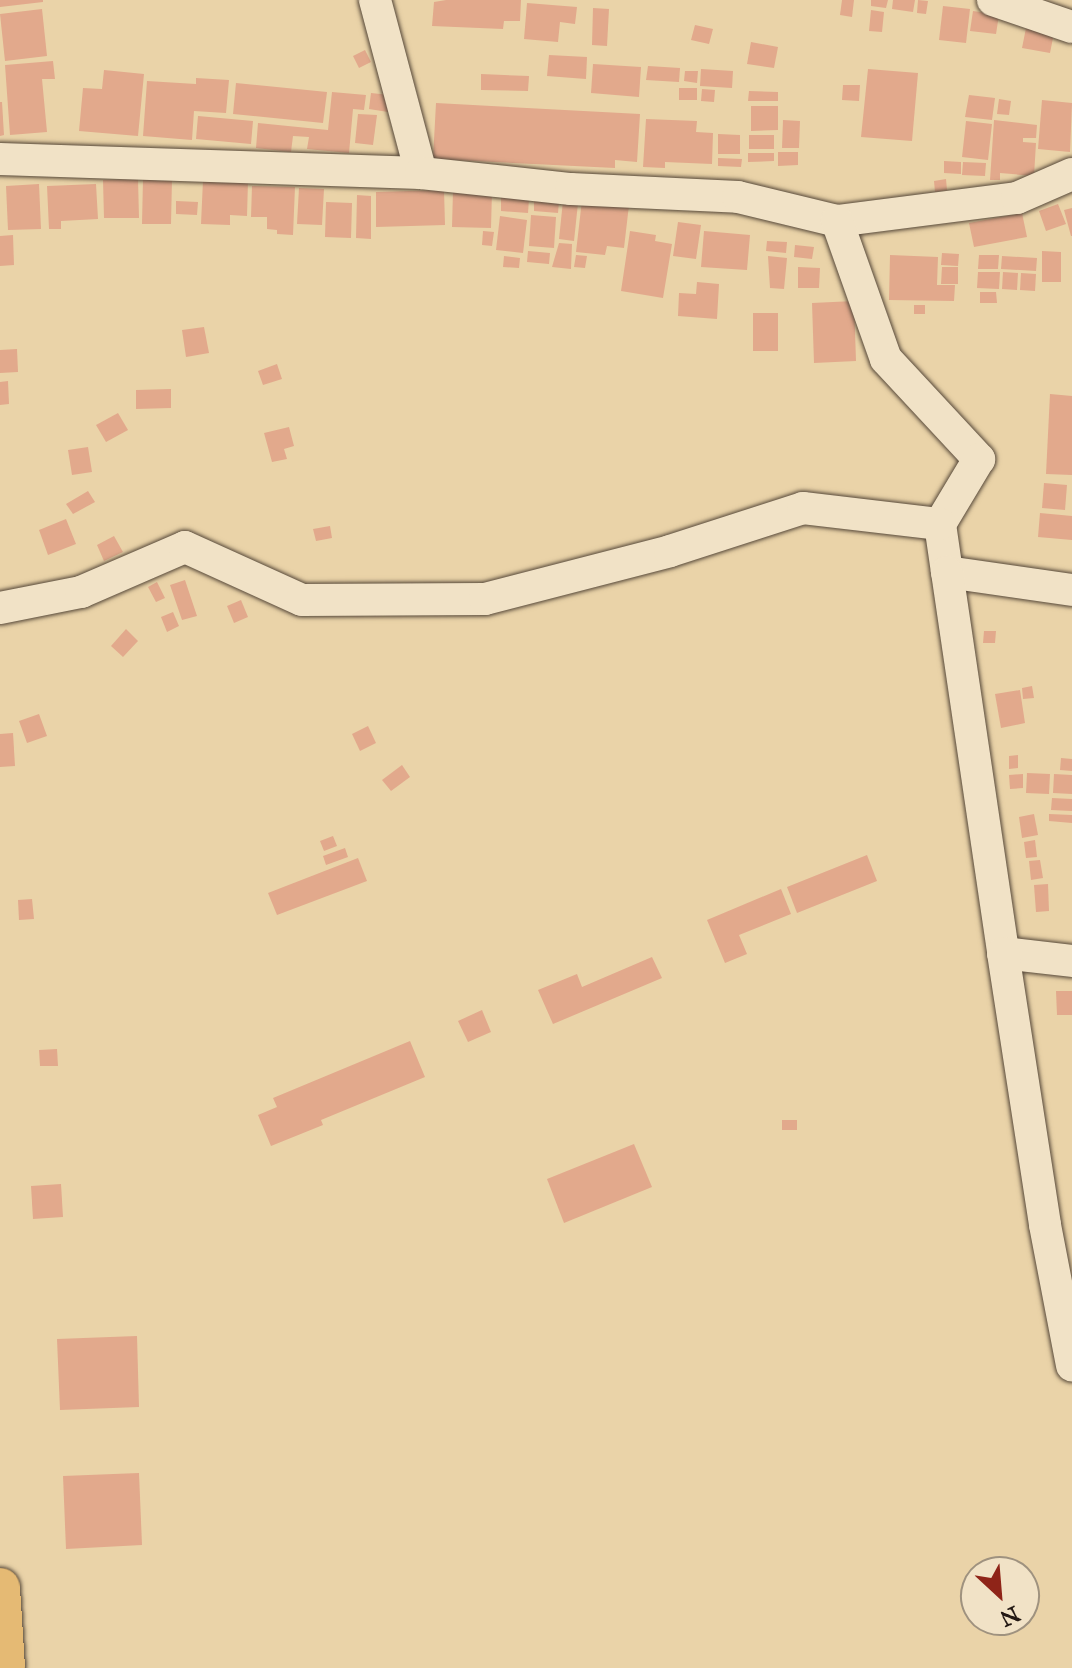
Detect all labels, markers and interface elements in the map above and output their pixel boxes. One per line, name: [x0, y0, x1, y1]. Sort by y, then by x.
north arrow: [960, 1556, 1040, 1636]
text: N: [996, 1600, 1024, 1632]

